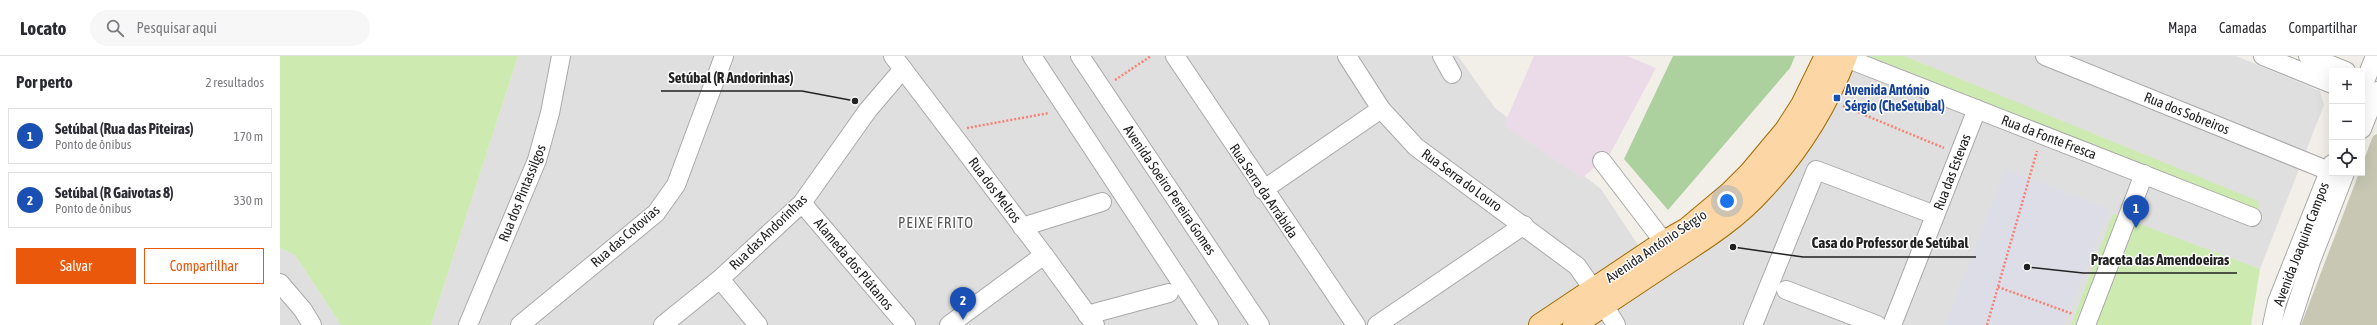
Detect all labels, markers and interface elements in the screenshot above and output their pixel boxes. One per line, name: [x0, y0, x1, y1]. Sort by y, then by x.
search box: [90, 10, 370, 46]
text: Locato: [20, 17, 66, 39]
icon: search: [104, 17, 126, 39]
text: Pesquisar aqui: [136, 19, 217, 36]
text: Mapa: [2168, 20, 2197, 36]
text: Camadas: [2219, 20, 2267, 36]
text: Compartilhar: [2289, 20, 2357, 36]
callout: Setúbal (R Andorinhas): [661, 64, 802, 91]
map controls: [2329, 68, 2365, 176]
button: +: [2329, 68, 2365, 104]
text: Setúbal (R Andorinhas): [668, 69, 794, 86]
text: Por perto: [16, 72, 73, 92]
text: 2 resultados: [205, 75, 264, 90]
place label: Avenida António Sérgio (CheSetubal): [1844, 82, 1945, 114]
street label: Rua dos Sobreiros: [2142, 89, 2232, 137]
marker: Avenida António Sérgio (CheSetubal): [1832, 93, 1842, 103]
button: −: [2329, 104, 2365, 140]
street label: Rua da Fonte Fresca: [1999, 111, 2099, 163]
text: Setúbal (Rua das Piteiras): [55, 120, 194, 137]
street label: Avenida Soeiro Pereira Gomes: [1121, 122, 1219, 258]
text: 1: [27, 129, 33, 144]
text: 170 m: [234, 129, 263, 144]
street label: Rua das Estevas: [1930, 132, 1974, 212]
text: Ponto de ônibus: [55, 137, 131, 152]
button: locate: [2329, 140, 2365, 176]
street label: Rua Serra da Arrábida: [1227, 141, 1301, 241]
street label: Rua dos Pintassilgos: [495, 142, 549, 244]
street label: Rua Serra do Louro: [1419, 145, 1505, 215]
street label: Rua dos Melros: [965, 154, 1025, 226]
street label: Avenida Joaquim Campos: [2270, 180, 2332, 308]
text: Setúbal (R Gaivotas 8): [55, 184, 174, 201]
street label: Rua das Andorinhas: [726, 191, 810, 273]
your location: [1717, 191, 1737, 211]
text: 2: [27, 193, 33, 208]
text: 330 m: [234, 193, 263, 208]
pin: 1: [2123, 195, 2149, 228]
text: Ponto de ônibus: [55, 201, 131, 216]
street label: Rua das Cotovias: [587, 202, 663, 270]
street label: Avenida António Sérgio: [1602, 206, 1710, 286]
district label: PEIXE FRITO: [898, 214, 974, 231]
street label: Alameda dos Plátanos: [811, 215, 897, 313]
callout: Casa do Professor de Setúbal: [1803, 230, 1976, 257]
text: Casa do Professor de Setúbal: [1812, 234, 1969, 251]
callout: Praceta das Amendoeiras: [2083, 246, 2237, 273]
button: Salvar: [16, 248, 136, 284]
button: Compartilhar: [144, 248, 264, 284]
text: Praceta das Amendoeiras: [2091, 251, 2230, 268]
pin: 2: [950, 287, 976, 320]

